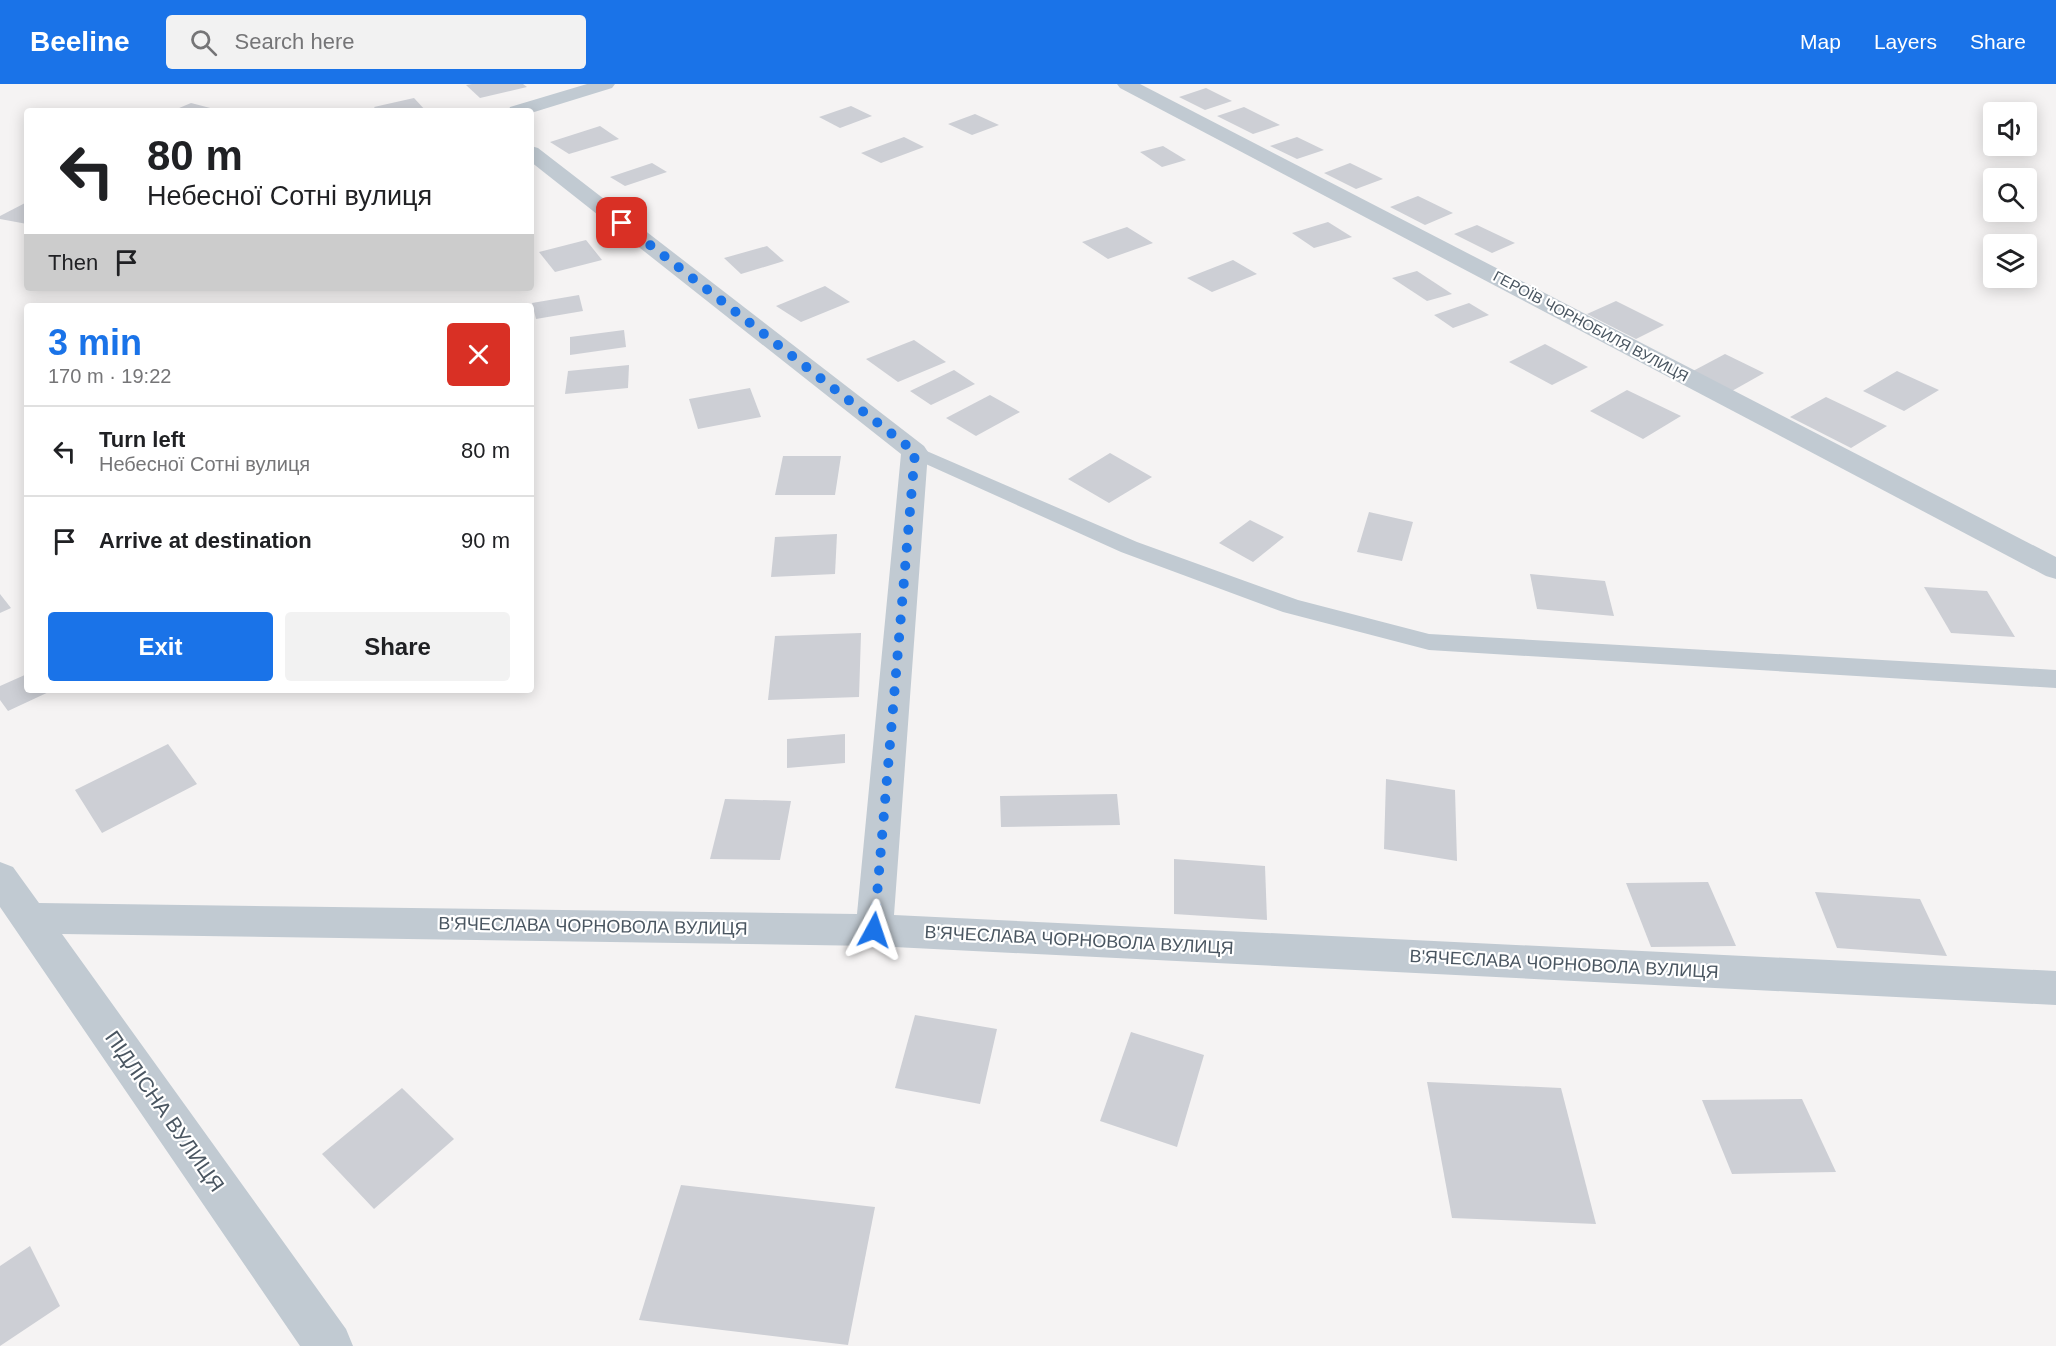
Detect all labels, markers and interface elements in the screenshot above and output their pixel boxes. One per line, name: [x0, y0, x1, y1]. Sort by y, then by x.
search box: [166, 15, 586, 69]
text: Beeline: [30, 26, 130, 57]
icon: search: [187, 26, 220, 59]
text: Search here: [235, 29, 354, 54]
text: Map: [1800, 30, 1841, 53]
text: Layers: [1874, 30, 1937, 53]
text: Share: [1970, 30, 2026, 53]
map controls: [1983, 102, 2037, 288]
button: sound: [1983, 102, 2037, 156]
icon: left: [48, 132, 126, 210]
text: 80 m: [147, 132, 243, 179]
button: search: [1983, 168, 2037, 222]
text: Небесної Сотні вулиця: [147, 181, 432, 211]
pin: [596, 197, 647, 248]
icon: arrive: [605, 206, 638, 239]
button: layers: [1983, 234, 2037, 288]
icon: arrive: [110, 246, 143, 279]
text: Then: [48, 250, 98, 275]
street label: ГЕРОЇВ ЧОРНОБИЛЯ ВУЛИЦЯ: [1491, 267, 1691, 385]
text: 3 min: [48, 322, 142, 363]
button: close: [447, 323, 510, 386]
text: 170 m · 19:22: [48, 365, 171, 387]
text: Turn left: [99, 427, 185, 452]
icon: left: [48, 435, 81, 468]
text: 80 m: [461, 438, 510, 463]
text: Небесної Сотні вулиця: [99, 453, 310, 475]
icon: arrive: [48, 525, 81, 558]
text: Arrive at destination: [99, 528, 312, 553]
text: 90 m: [461, 528, 510, 553]
button: Exit: [48, 612, 273, 681]
button: Share: [285, 612, 510, 681]
position arrow: [842, 898, 906, 962]
street label: В'ЯЧЕСЛАВА ЧОРНОВОЛА ВУЛИЦЯ: [438, 913, 748, 939]
street label: В'ЯЧЕСЛАВА ЧОРНОВОЛА ВУЛИЦЯ: [924, 922, 1234, 958]
street label: В'ЯЧЕСЛАВА ЧОРНОВОЛА ВУЛИЦЯ: [1409, 946, 1719, 982]
street label: ПІДЛІСНА ВУЛИЦЯ: [101, 1026, 229, 1196]

